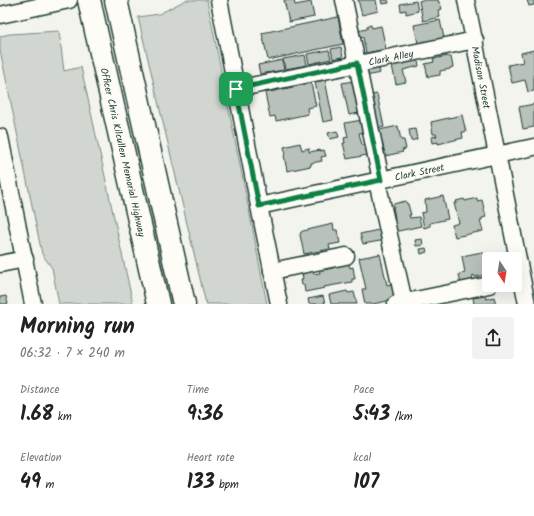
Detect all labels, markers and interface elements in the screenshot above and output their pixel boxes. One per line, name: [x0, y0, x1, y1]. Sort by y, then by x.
street label: Madison Street: [466, 45, 495, 110]
street label: Clark Alley: [367, 46, 415, 71]
street label: Officer Chris Kilcullen Memorial Highway: [96, 66, 150, 239]
pin: [219, 72, 253, 106]
icon: arrive: [225, 78, 247, 100]
street label: Clark Street: [393, 159, 446, 186]
north arrow: [482, 252, 522, 292]
map controls: [482, 252, 522, 292]
text: Morning run: [20, 310, 135, 345]
button: share: [472, 317, 514, 359]
text: 06:32 · 7 × 240 m: [20, 343, 125, 364]
text: Distance: [20, 381, 60, 399]
text: Time: [187, 381, 209, 399]
text: Pace: [353, 381, 374, 399]
text: 1.68: [20, 399, 53, 431]
text: 9:36: [187, 399, 223, 431]
text: 5:43: [353, 399, 390, 431]
text: km: [53, 408, 72, 426]
text: /km: [390, 408, 412, 426]
text: Elevation: [20, 449, 62, 467]
text: Heart rate: [187, 449, 234, 467]
text: kcal: [353, 449, 371, 467]
text: 49: [20, 467, 41, 499]
text: 133: [187, 467, 215, 499]
text: 107: [353, 467, 379, 499]
text: m: [41, 476, 54, 494]
text: bpm: [215, 476, 239, 494]

